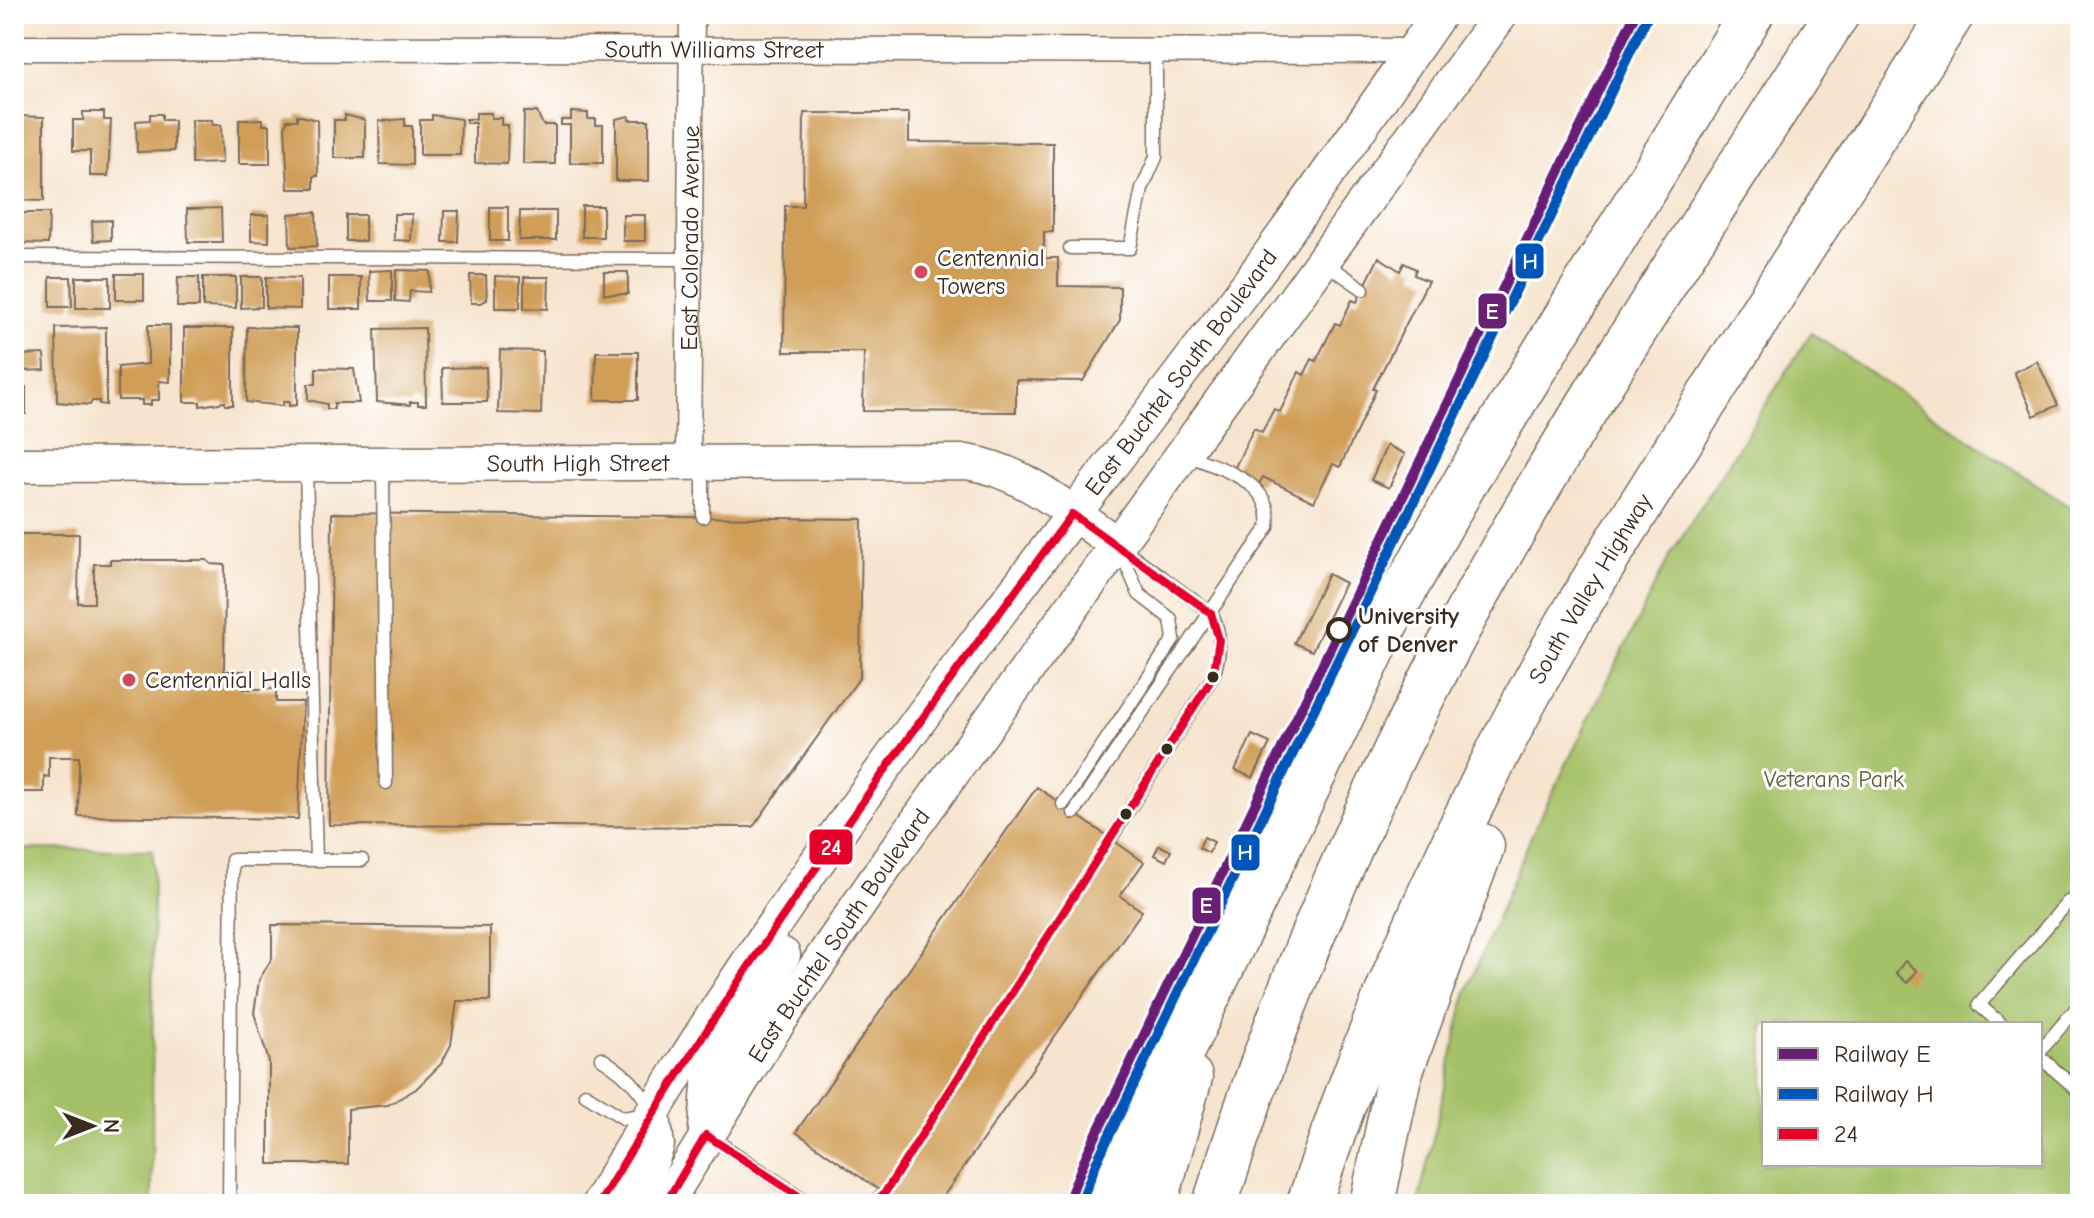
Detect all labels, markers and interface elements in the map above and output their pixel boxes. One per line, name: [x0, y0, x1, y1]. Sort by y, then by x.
street label: South Williams Street: [605, 35, 824, 64]
street label: East Colorado Avenue: [675, 125, 705, 351]
line badge: H: [1514, 242, 1545, 280]
place label: Centennial Towers: [937, 244, 1045, 300]
street label: East Buchtel South Boulevard: [1079, 244, 1283, 501]
text: H: [1522, 249, 1538, 275]
marker: Centennial Towers: [912, 263, 930, 281]
line badge: E: [1477, 292, 1508, 330]
text: E: [1485, 299, 1499, 325]
street label: South High Street: [487, 449, 670, 478]
street label: South Valley Highway: [1523, 488, 1658, 689]
place label: University of Denver: [1358, 602, 1459, 658]
marker: University of Denver: [1327, 618, 1351, 642]
place label: Centennial Halls: [145, 666, 311, 694]
unlabelled marker: [1205, 669, 1221, 685]
marker: Centennial Halls: [120, 671, 138, 689]
unlabelled marker: [1159, 741, 1175, 757]
park label: Veterans Park: [1764, 765, 1905, 793]
street label: East Buchtel South Boulevard: [742, 803, 936, 1067]
unlabelled marker: [1118, 806, 1134, 822]
line badge: 24: [808, 828, 854, 866]
line badge: H: [1230, 833, 1261, 872]
text: 24: [821, 835, 841, 861]
text: H: [1237, 840, 1253, 866]
line badge: E: [1191, 886, 1222, 925]
text: E: [1199, 893, 1213, 919]
legend: [1762, 1022, 2042, 1166]
text: Railway E: [1834, 1040, 1931, 1068]
text: Railway H: [1834, 1080, 1934, 1108]
north arrow: [52, 1086, 132, 1166]
text: N: [98, 1119, 124, 1133]
text: 24: [1834, 1120, 1858, 1148]

